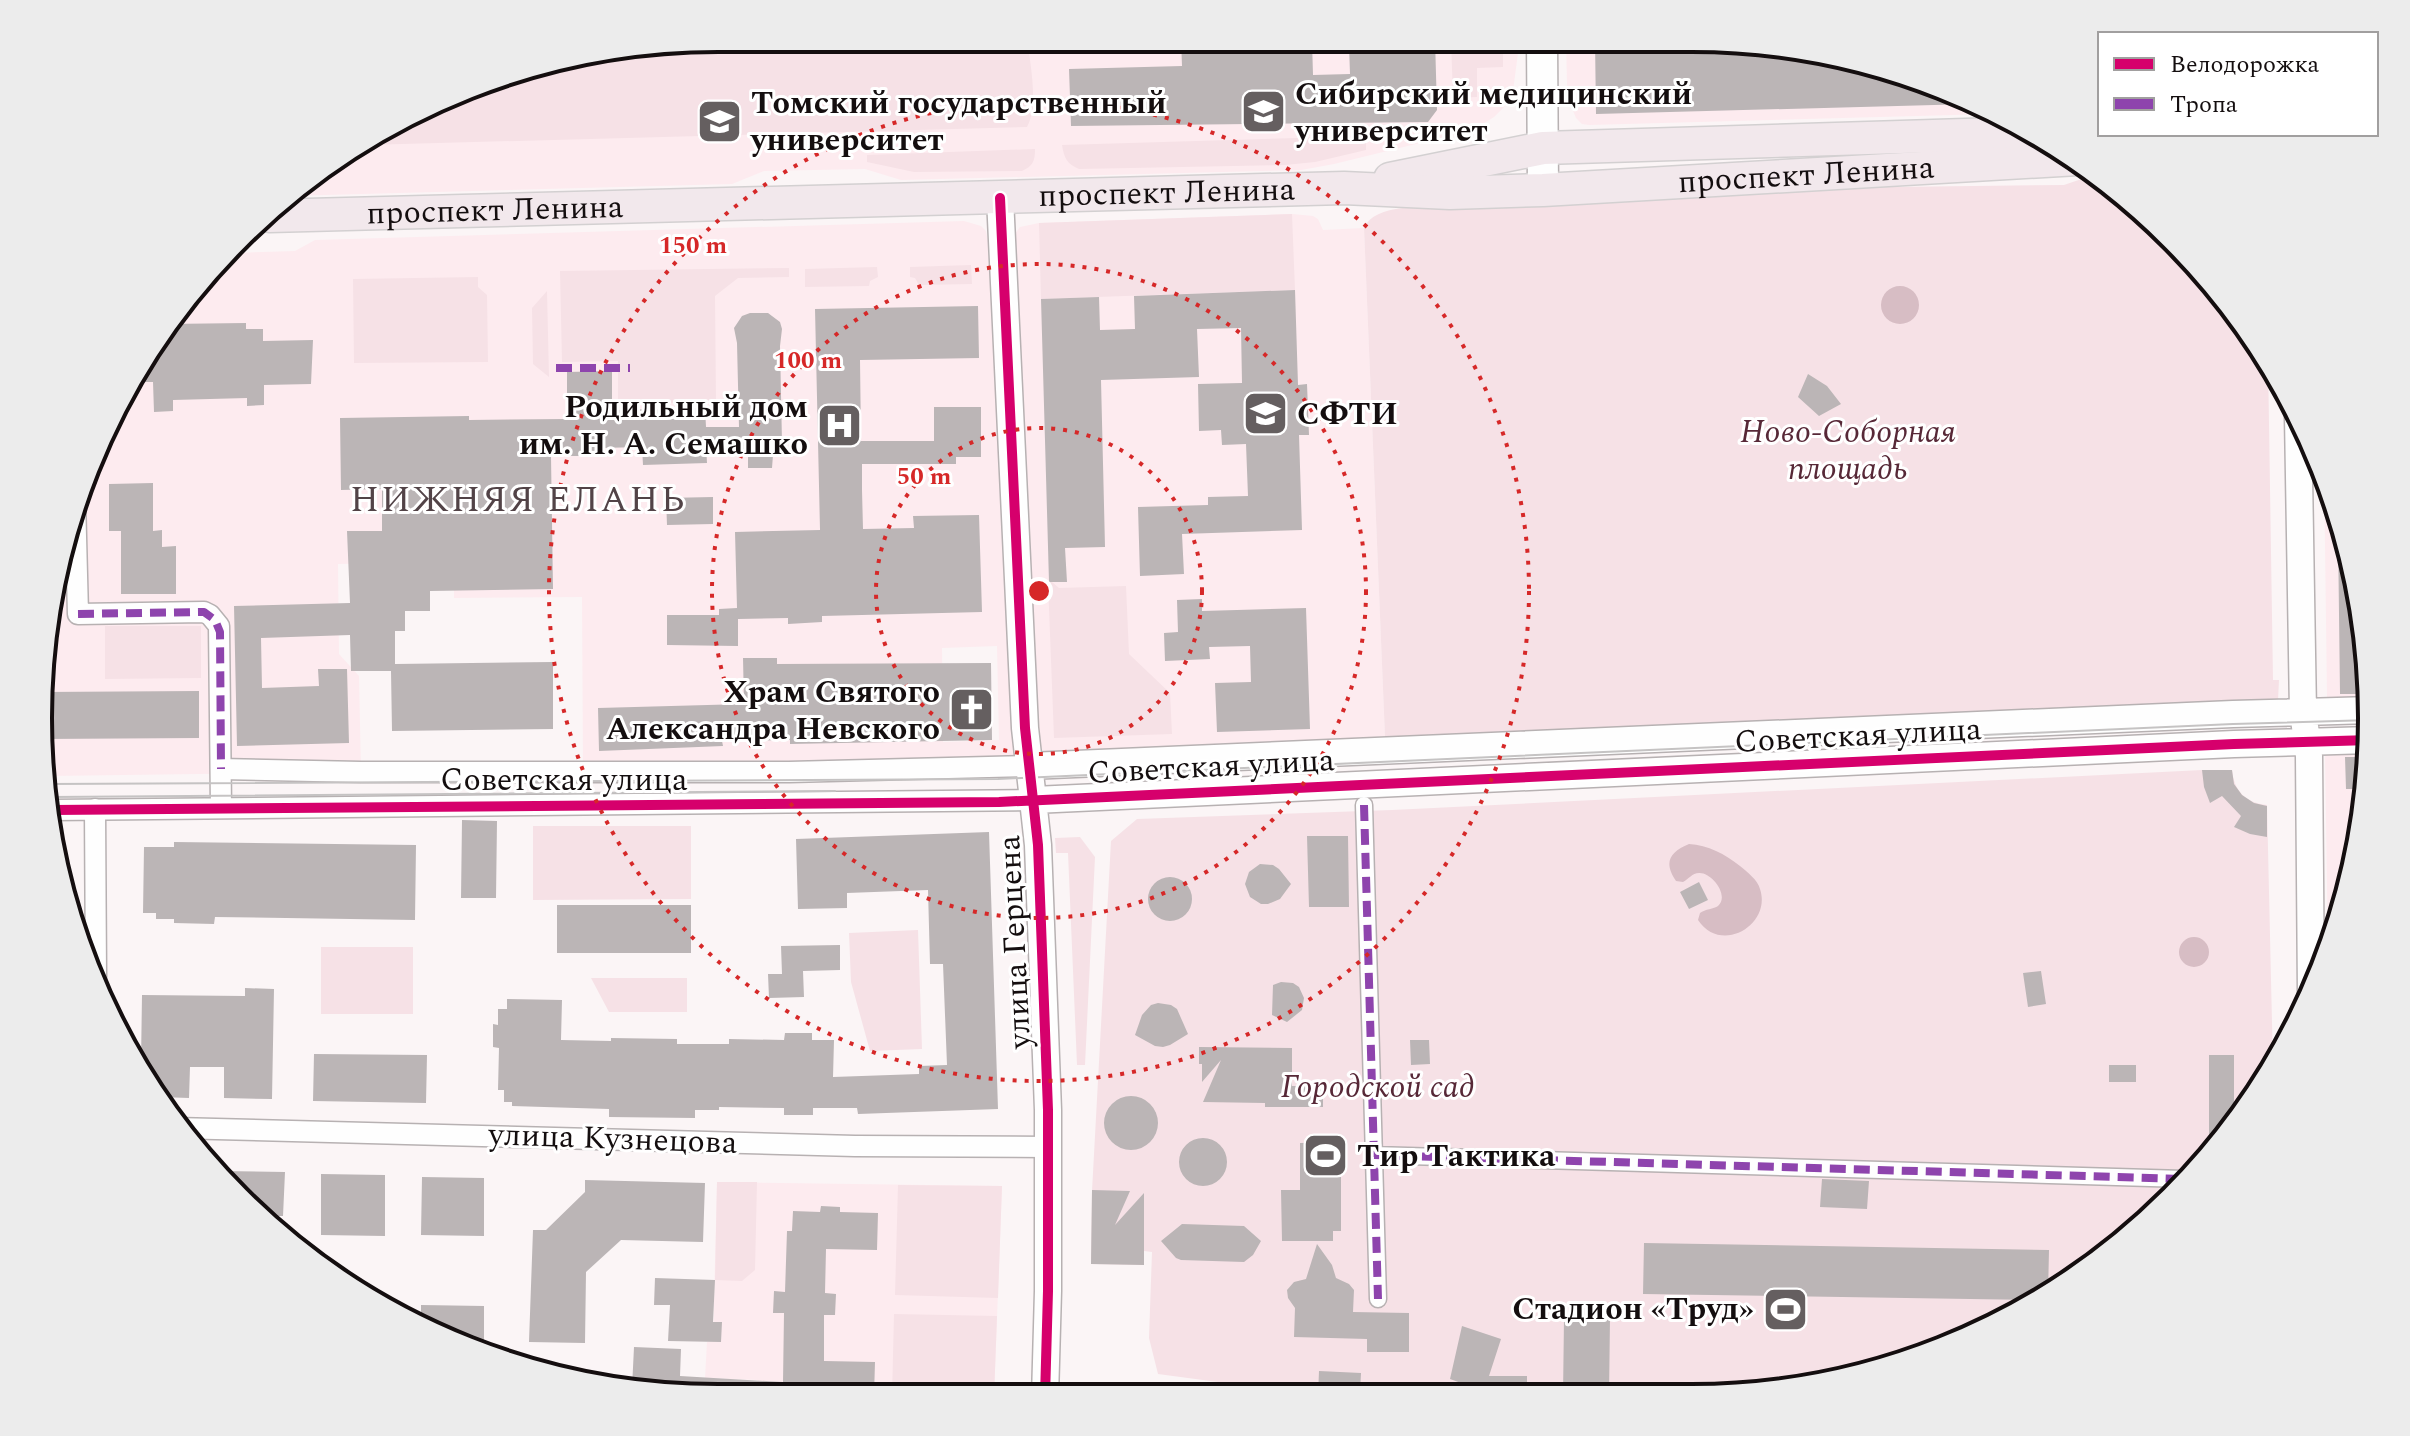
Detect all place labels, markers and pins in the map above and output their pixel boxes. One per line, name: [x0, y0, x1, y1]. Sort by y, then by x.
place label: Сибирский медицинский университет: [1293, 70, 1692, 156]
place label: Томский государственный университет: [749, 79, 1167, 165]
school or university icon: Сибирский медицинский университет: [1240, 88, 1288, 136]
school or university icon: Томский государственный университет: [696, 97, 744, 145]
place label: Родильный дом им. Н. А. Семашко: [519, 383, 808, 469]
school or university icon: СФТИ: [1242, 390, 1290, 438]
place label: СФТИ: [1297, 390, 1398, 439]
hospital icon: Родильный дом им. Н. А. Семашко: [815, 401, 863, 449]
centre of rings: [1025, 577, 1053, 605]
place label: Храм Святого Александра Невского: [606, 668, 940, 754]
church icon: Храм Святого Александра Невского: [947, 686, 995, 734]
sports icon: Тир Тактика: [1302, 1132, 1350, 1180]
place label: Тир Тактика: [1357, 1132, 1556, 1181]
place label: Стадион «Труд»: [1512, 1285, 1754, 1334]
sports icon: Стадион «Труд»: [1761, 1285, 1809, 1333]

